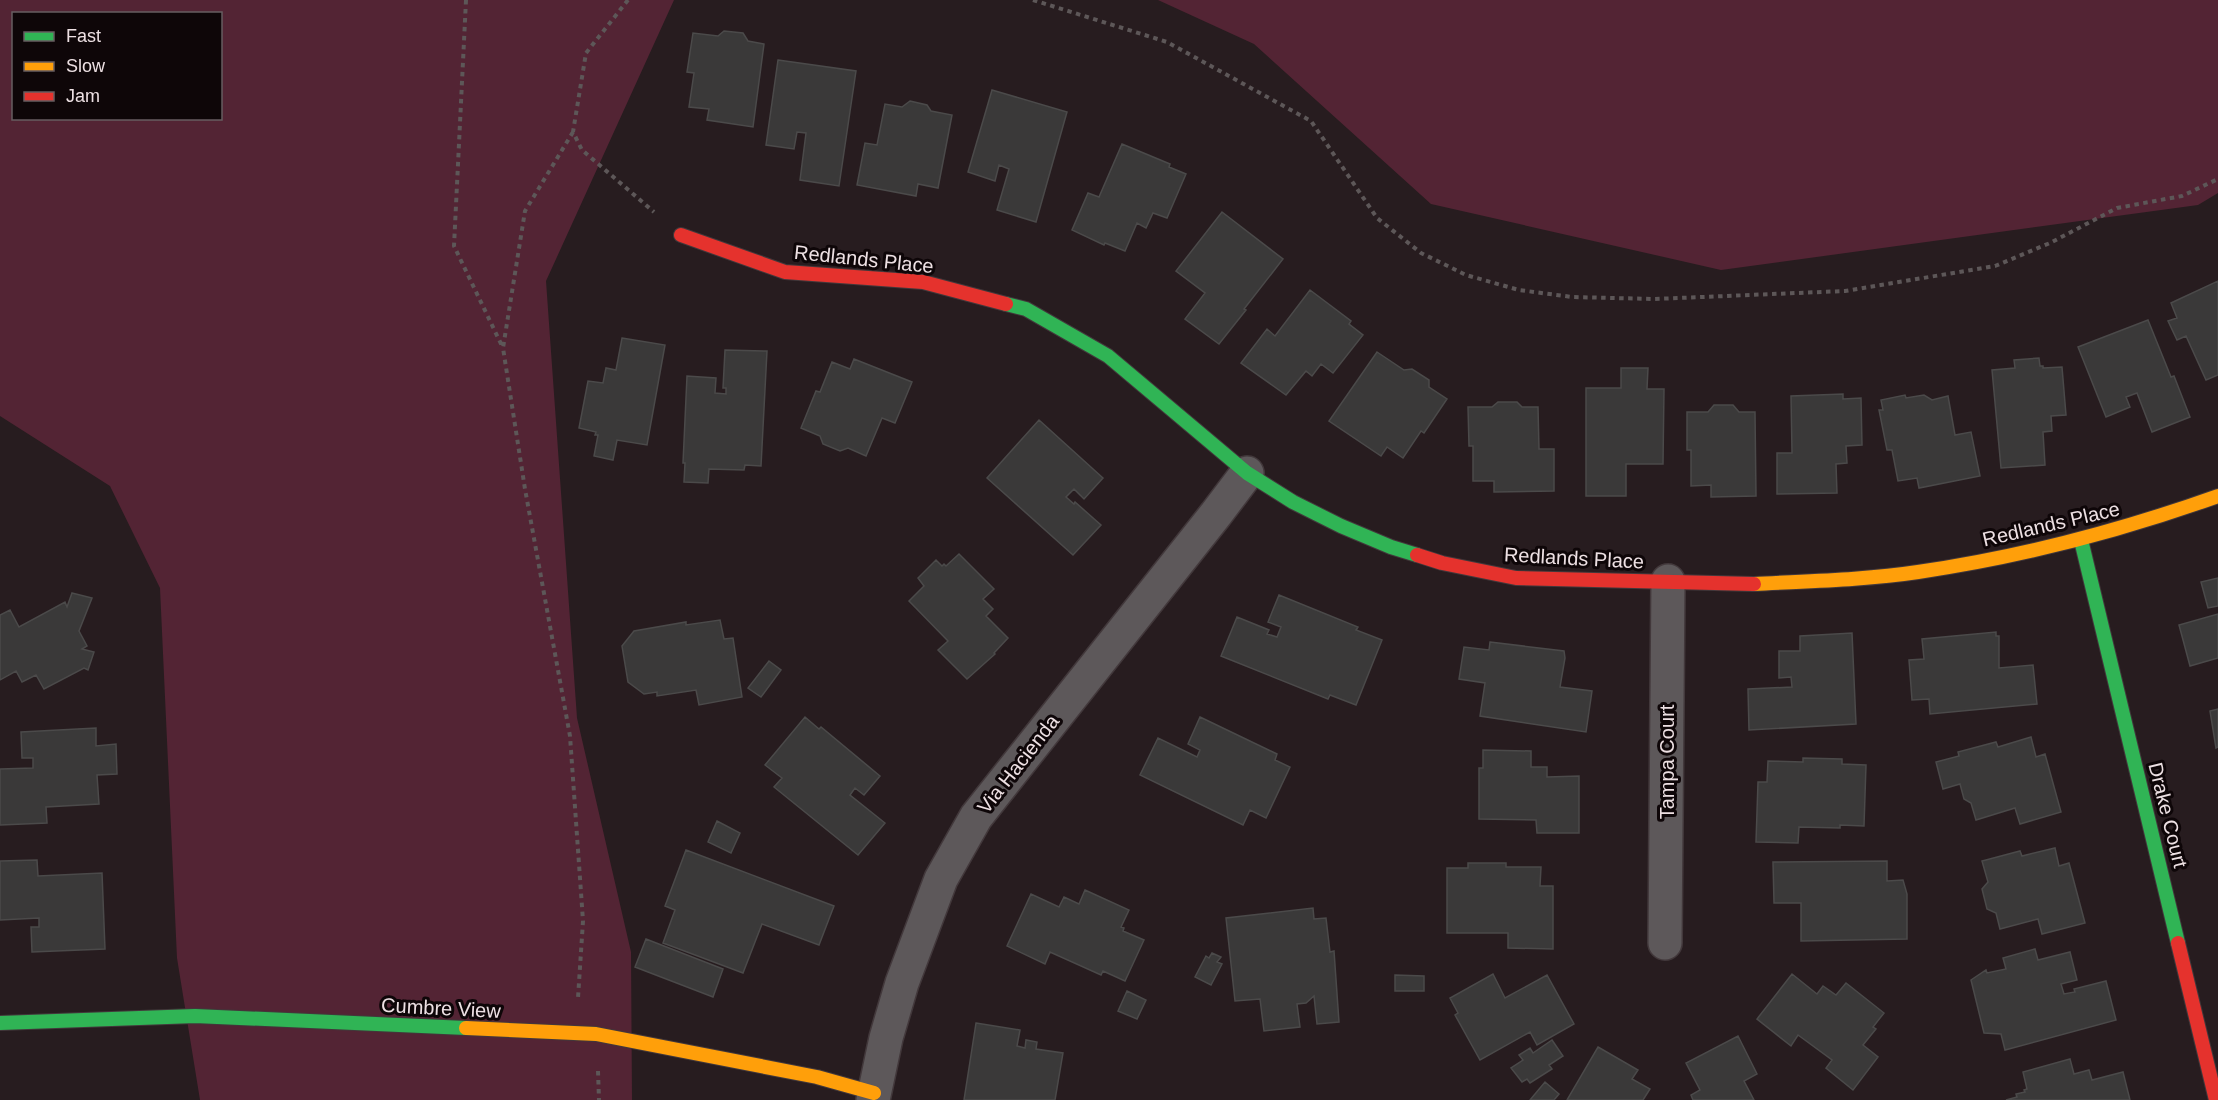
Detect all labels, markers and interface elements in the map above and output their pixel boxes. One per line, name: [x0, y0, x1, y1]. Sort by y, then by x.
legend: [12, 12, 222, 120]
text: Fast: [66, 26, 101, 46]
text: Slow: [66, 56, 106, 76]
text: Jam: [66, 86, 100, 106]
street label: Redlands Place: [793, 241, 935, 277]
street label: Redlands Place: [1980, 498, 2122, 550]
street label: Redlands Place: [1503, 543, 1645, 573]
street label: Tampa Court: [1656, 704, 1678, 819]
street label: Via Hacienda: [973, 710, 1064, 818]
street label: Drake Court: [2144, 760, 2192, 870]
street label: Cumbre View: [381, 994, 502, 1022]

